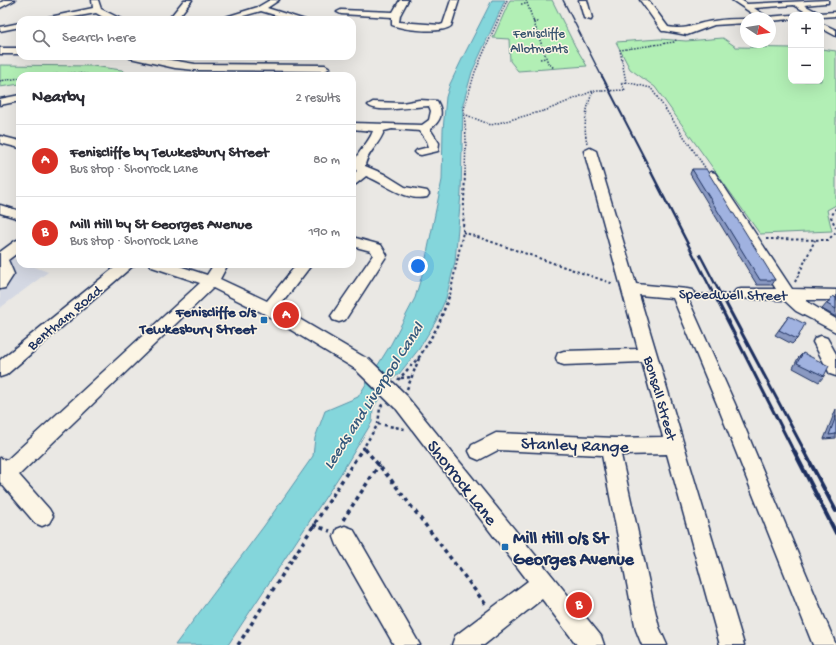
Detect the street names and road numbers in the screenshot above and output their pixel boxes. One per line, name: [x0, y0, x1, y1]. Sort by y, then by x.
street label: Bentham Road: [23, 281, 107, 356]
street label: Speedwell Street: [679, 286, 789, 306]
street label: Bonsall Street: [638, 353, 680, 444]
street label: Stanley Range: [521, 434, 630, 459]
street label: Shorrock Lane: [421, 437, 501, 531]

